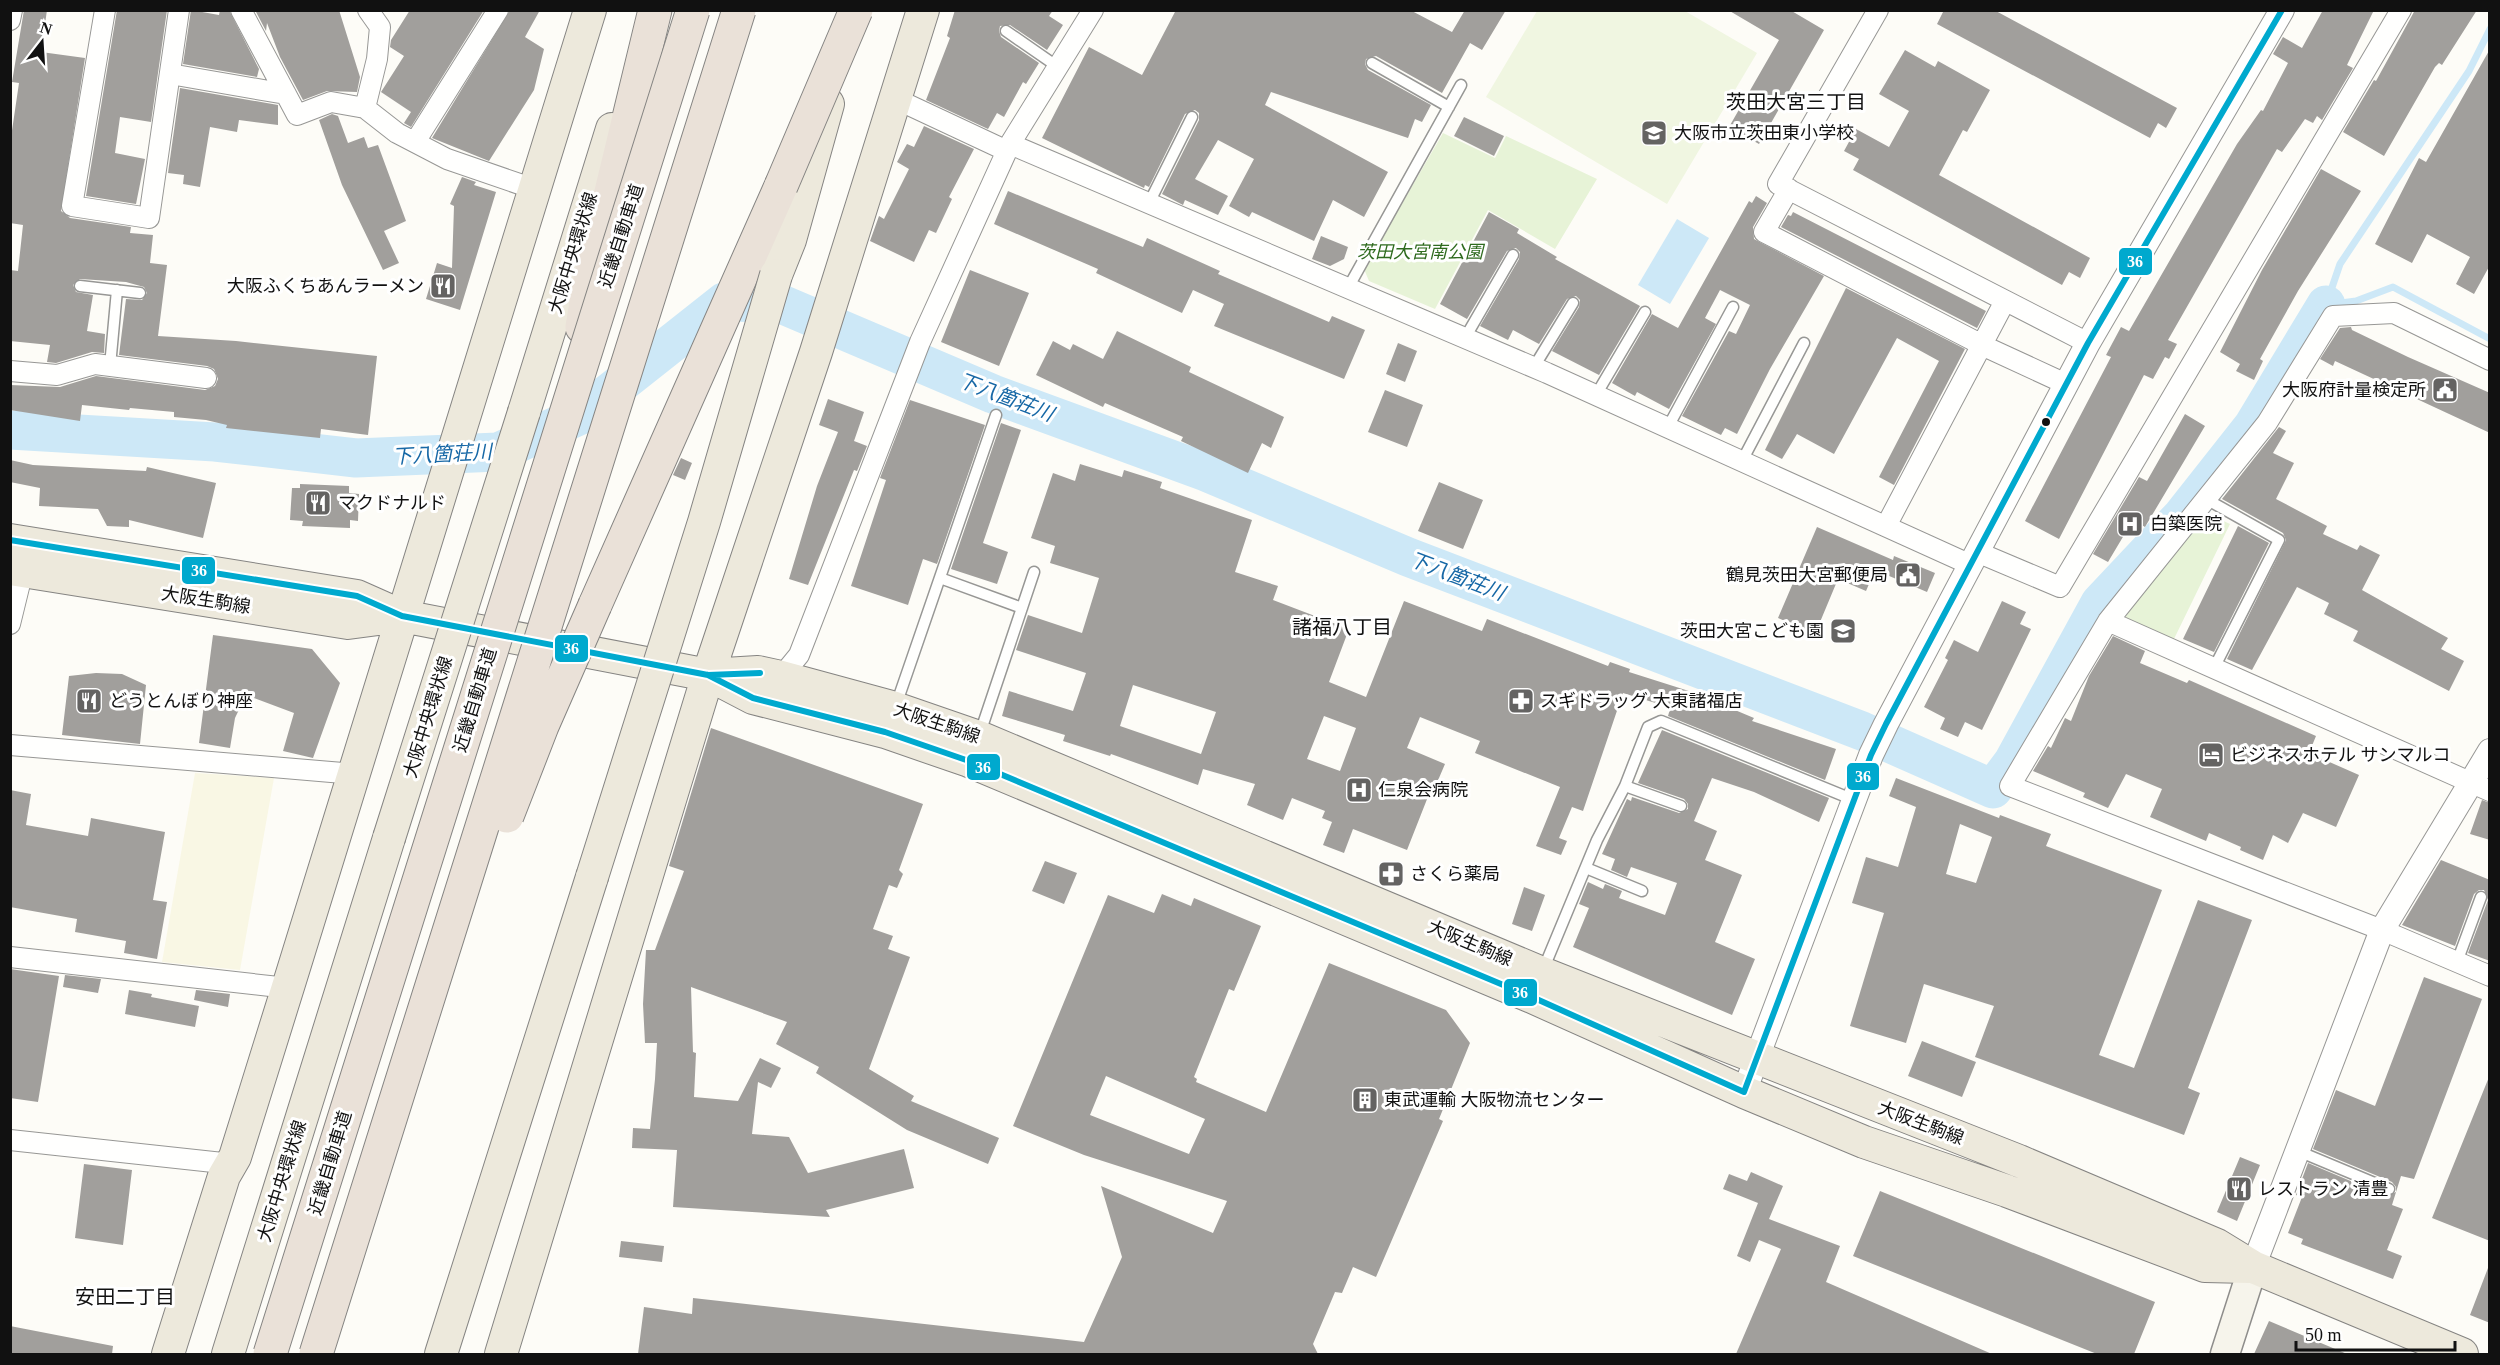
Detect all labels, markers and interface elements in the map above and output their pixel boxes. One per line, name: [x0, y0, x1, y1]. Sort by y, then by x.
north arrow: [12, 12, 72, 72]
text: N: [38, 18, 55, 38]
district label: 茨田大宮三丁目: [1726, 91, 1866, 113]
school or university icon: 大阪市立茨田東小学校: [1639, 118, 1669, 148]
place label: 大阪市立茨田東小学校: [1674, 123, 1854, 143]
street label: 近畿自動車道: [595, 182, 647, 290]
street label: 大阪中央環状線: [545, 190, 601, 316]
park label: 茨田大宮南公園: [1357, 242, 1486, 262]
line badge: 36: [2118, 247, 2153, 276]
text: 36: [2127, 253, 2143, 270]
restaurant icon: 大阪ふくちあんラーメン: [428, 271, 458, 301]
place label: 大阪ふくちあんラーメン: [227, 276, 424, 296]
water label: 下八箇荘川: [955, 369, 1058, 426]
public building icon: 大阪府計量検定所: [2430, 375, 2460, 405]
place label: 大阪府計量検定所: [2282, 380, 2426, 400]
unlabelled marker: [2040, 416, 2052, 428]
water label: 下八箇荘川: [391, 440, 495, 468]
restaurant icon: マクドナルド: [303, 488, 333, 518]
place label: マクドナルド: [338, 493, 446, 513]
hospital icon: 白築医院: [2115, 509, 2145, 539]
place label: 白築医院: [2150, 514, 2222, 534]
water label: 下八箇荘川: [1406, 548, 1509, 605]
line badge: 36: [181, 556, 216, 585]
public building icon: 鶴見茨田大宮郵便局: [1893, 560, 1923, 590]
text: 36: [191, 562, 207, 579]
place label: 鶴見茨田大宮郵便局: [1726, 565, 1888, 585]
street label: 大阪生駒線: [160, 583, 252, 617]
district label: 諸福八丁目: [1292, 616, 1392, 638]
school or university icon: 茨田大宮こども園: [1828, 616, 1858, 646]
place label: 茨田大宮こども園: [1680, 621, 1824, 641]
line badge: 36: [554, 634, 589, 663]
text: 36: [563, 640, 579, 657]
street label: 近畿自動車道: [450, 645, 500, 755]
street label: 大阪中央環状線: [400, 654, 456, 780]
restaurant icon: どうとんぼり神座: [74, 686, 104, 716]
pharmacy icon: スギドラッグ 大東諸福店: [1506, 686, 1536, 716]
place label: どうとんぼり神座: [109, 691, 253, 711]
place label: スギドラッグ 大東諸福店: [1540, 691, 1743, 711]
street label: 大阪生駒線: [891, 699, 983, 747]
hotel icon: ビジネスホテル サンマルコ: [2196, 740, 2226, 770]
place label: ビジネスホテル サンマルコ: [2230, 745, 2450, 765]
line badge: 36: [966, 753, 1001, 781]
text: 36: [975, 759, 991, 776]
line badge: 36: [1846, 762, 1880, 791]
text: 36: [1855, 768, 1871, 785]
hospital icon: 仁泉会病院: [1344, 775, 1374, 805]
place label: 仁泉会病院: [1378, 780, 1468, 800]
pharmacy icon: さくら薬局: [1376, 859, 1406, 889]
place label: さくら薬局: [1410, 864, 1500, 884]
street label: 大阪生駒線: [1425, 916, 1515, 970]
line badge: 36: [1503, 978, 1538, 1007]
text: 36: [1512, 984, 1528, 1001]
building icon: 東武運輸 大阪物流センター: [1350, 1085, 1380, 1115]
place label: 東武運輸 大阪物流センター: [1384, 1090, 1605, 1110]
street label: 大阪生駒線: [1875, 1098, 1967, 1148]
street label: 近畿自動車道: [305, 1108, 355, 1218]
street label: 大阪中央環状線: [254, 1118, 310, 1244]
restaurant icon: レストラン 清豊: [2224, 1174, 2254, 1204]
place label: レストラン 清豊: [2258, 1179, 2389, 1199]
district label: 安田二丁目: [75, 1286, 175, 1308]
scale bar: [2296, 1314, 2455, 1352]
text: 50 m: [2305, 1325, 2342, 1345]

